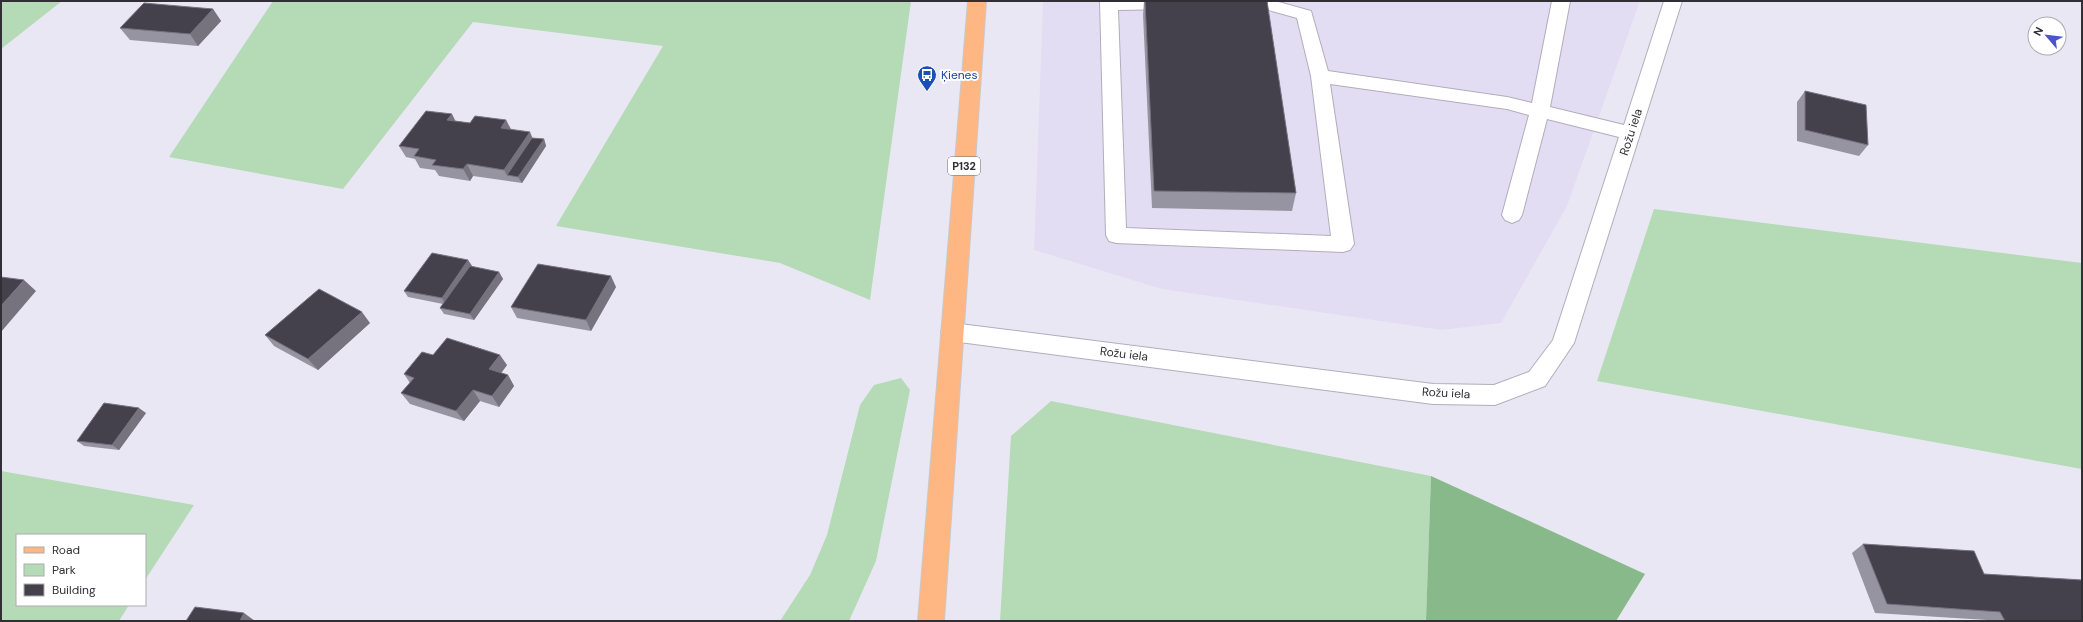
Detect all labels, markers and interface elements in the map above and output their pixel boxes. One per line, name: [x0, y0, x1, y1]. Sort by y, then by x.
north arrow: [2027, 16, 2067, 56]
text: N: [2030, 24, 2046, 38]
bus stop icon: Ķienes: [916, 64, 938, 92]
place label: Ķienes: [941, 67, 977, 83]
street label: Rožu iela: [1616, 107, 1646, 157]
road number: P132: [948, 157, 980, 175]
street label: Rožu iela: [1099, 343, 1149, 365]
street label: Rožu iela: [1421, 384, 1471, 402]
legend: [16, 534, 146, 606]
text: Road: [52, 542, 80, 558]
text: Park: [52, 562, 76, 578]
text: Building: [52, 582, 96, 598]

